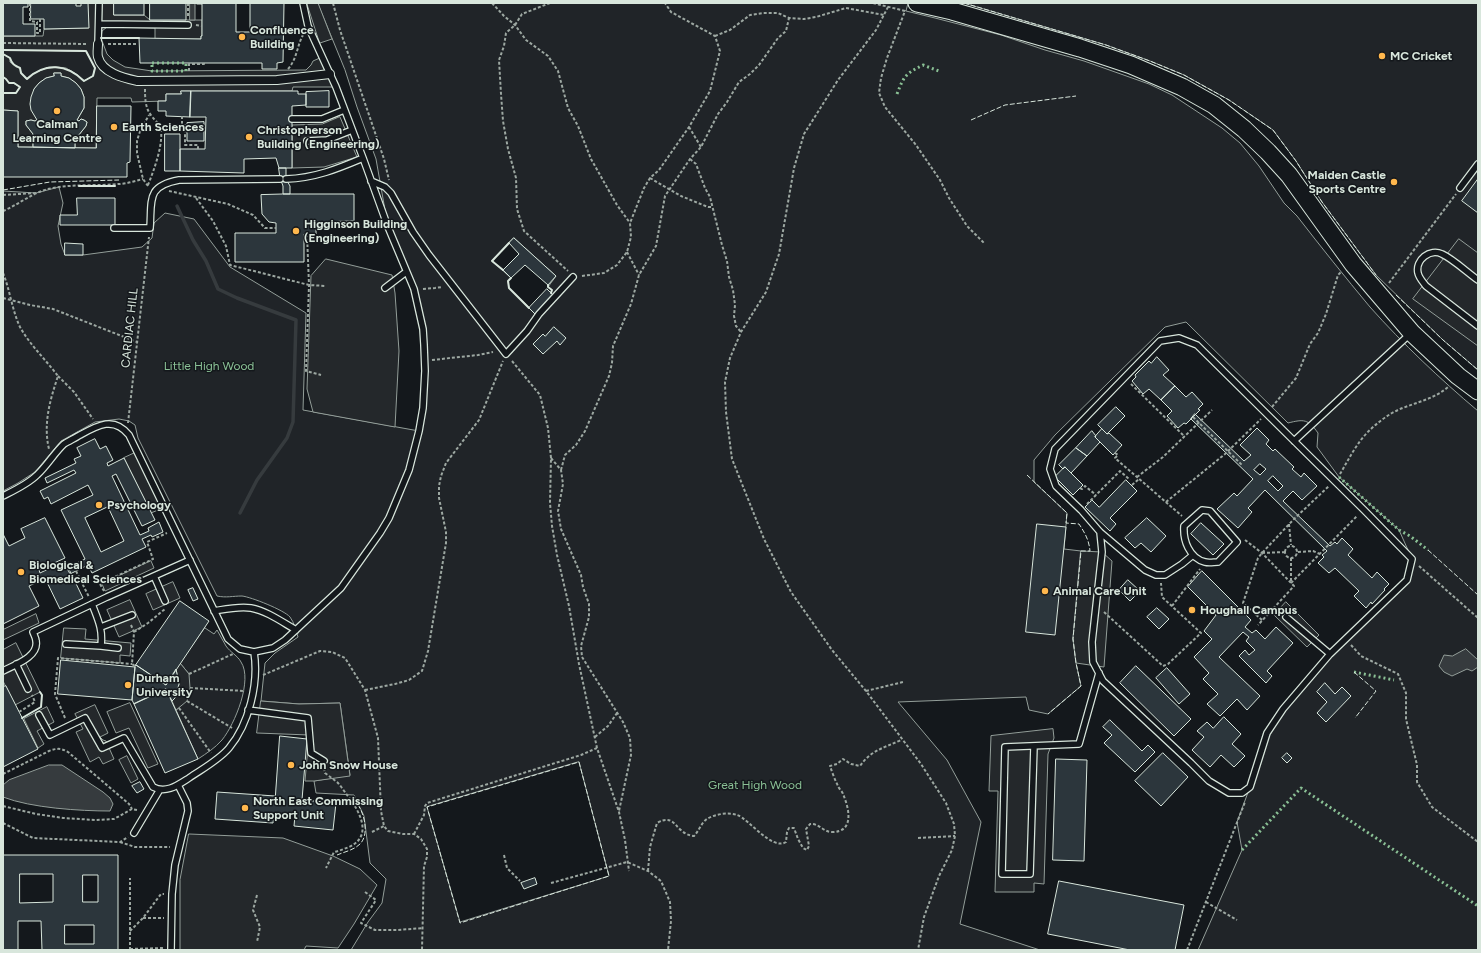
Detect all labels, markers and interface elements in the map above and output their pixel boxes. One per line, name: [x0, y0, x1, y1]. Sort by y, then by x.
place label: Confluence Building: [250, 23, 314, 51]
marker: Confluence Building: [237, 32, 247, 42]
place label: MC Cricket: [1390, 49, 1452, 63]
marker: MC Cricket: [1377, 51, 1387, 61]
marker: Calman Learning Centre: [52, 106, 62, 116]
place label: Calman Learning Centre: [12, 117, 102, 145]
place label: Earth Sciences: [122, 120, 204, 134]
marker: Earth Sciences: [109, 122, 119, 132]
place label: Christopherson Building (Engineering): [257, 123, 380, 151]
marker: Christopherson Building (Engineering): [244, 132, 254, 142]
place label: Maiden Castle Sports Centre: [1308, 168, 1386, 196]
marker: Maiden Castle Sports Centre: [1389, 177, 1399, 187]
place label: Higginson Building (Engineering): [304, 217, 407, 245]
marker: Higginson Building (Engineering): [291, 226, 301, 236]
street label: CARDIAC HILL: [119, 287, 141, 369]
park label: Little High Wood: [164, 359, 254, 373]
place label: Psychology: [107, 498, 171, 512]
marker: Psychology: [94, 500, 104, 510]
place label: Biological & Biomedical Sciences: [29, 558, 142, 586]
marker: Biological & Biomedical Sciences: [16, 567, 26, 577]
place label: Animal Care Unit: [1053, 584, 1147, 598]
marker: Animal Care Unit: [1040, 586, 1050, 596]
place label: Houghall Campus: [1200, 603, 1297, 617]
marker: Houghall Campus: [1187, 605, 1197, 615]
place label: Durham University: [136, 671, 193, 699]
marker: Durham University: [123, 680, 133, 690]
place label: John Snow House: [299, 758, 398, 772]
marker: John Snow House: [286, 760, 296, 770]
park label: Great High Wood: [708, 778, 802, 792]
place label: North East Commissing Support Unit: [253, 794, 383, 822]
marker: North East Commissing Support Unit: [240, 803, 250, 813]

